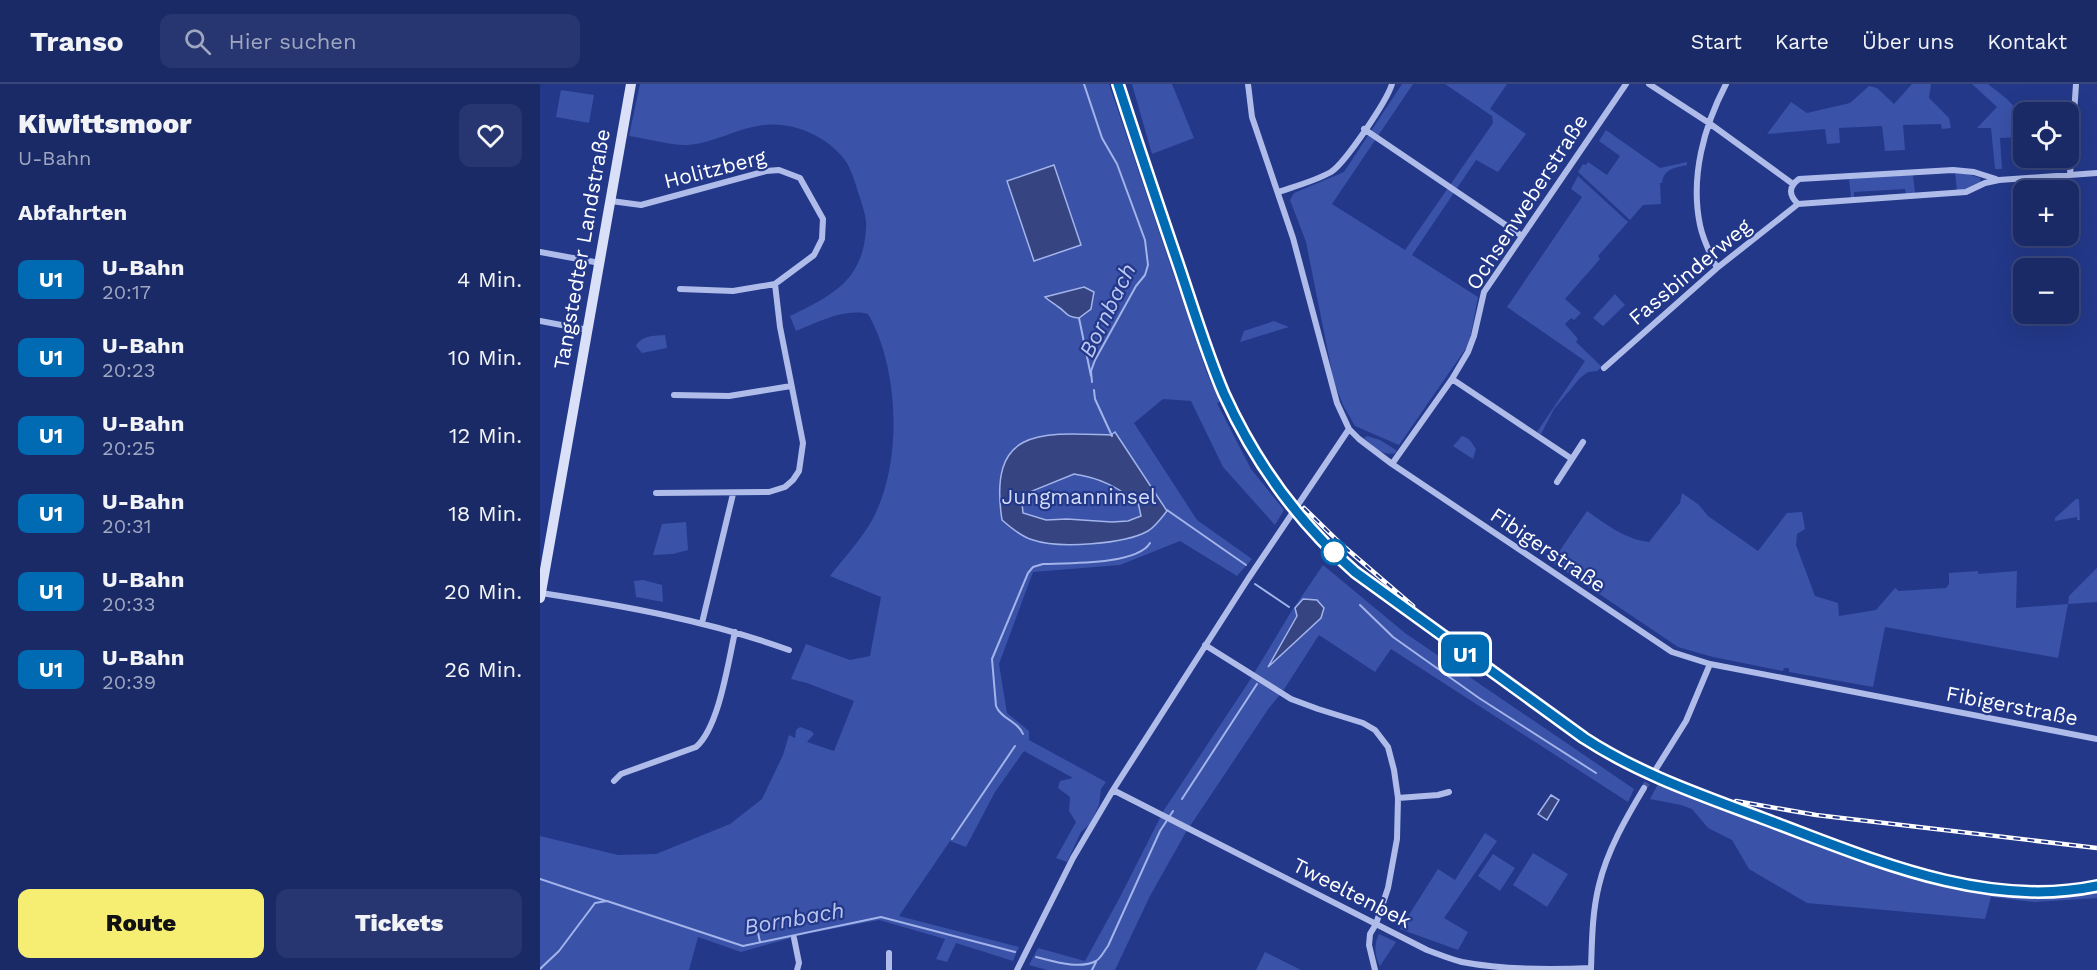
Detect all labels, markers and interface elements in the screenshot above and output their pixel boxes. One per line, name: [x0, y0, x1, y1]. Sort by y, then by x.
search box: [160, 14, 580, 68]
text: Transo: [30, 25, 124, 58]
icon: search: [181, 25, 214, 58]
text: Hier suchen: [229, 29, 357, 54]
text: Start: [1691, 29, 1742, 54]
text: Karte: [1775, 29, 1829, 54]
text: Über uns: [1862, 29, 1954, 54]
text: Kontakt: [1987, 29, 2067, 54]
map controls: [2013, 102, 2079, 324]
button: locate: [2013, 102, 2079, 168]
button: heart: [459, 104, 522, 167]
text: Kiwittsmoor: [18, 107, 191, 140]
street label: Ochsenweberstraße: [1460, 109, 1593, 294]
street label: Tangstedter Landstraße: [548, 127, 615, 371]
street label: Holitzberg: [661, 144, 769, 193]
text: U-Bahn: [18, 146, 92, 170]
button: +: [2013, 180, 2079, 246]
text: Abfahrten: [18, 200, 127, 225]
street label: Fassbinderweg: [1623, 213, 1757, 330]
text: U-Bahn: [102, 255, 184, 280]
button: −: [2013, 258, 2079, 324]
water label: Bornbach: [1074, 259, 1141, 361]
text: U1: [39, 267, 63, 292]
text: 4 Min.: [457, 267, 522, 292]
text: 20:17: [102, 280, 151, 304]
text: U-Bahn: [102, 333, 184, 358]
text: U1: [39, 345, 63, 370]
text: 10 Min.: [448, 345, 522, 370]
text: 20:23: [102, 358, 155, 382]
text: U-Bahn: [102, 411, 184, 436]
text: U1: [39, 423, 63, 448]
text: 12 Min.: [449, 423, 522, 448]
text: 20:25: [102, 436, 155, 460]
park label: Jungmanninsel: [1002, 484, 1157, 509]
text: U-Bahn: [102, 489, 184, 514]
text: U1: [39, 501, 63, 526]
text: 18 Min.: [448, 501, 522, 526]
street label: Fibigerstraße: [1486, 502, 1611, 597]
text: 20:31: [102, 514, 151, 538]
unlabelled marker: [1321, 539, 1347, 565]
text: U-Bahn: [102, 567, 184, 592]
text: U1: [39, 579, 63, 604]
text: 20 Min.: [444, 579, 522, 604]
text: 20:33: [102, 592, 155, 616]
line badge: U1: [1438, 634, 1492, 674]
text: U1: [1453, 642, 1477, 667]
text: U-Bahn: [102, 645, 184, 670]
text: U1: [39, 657, 63, 682]
text: 26 Min.: [444, 657, 522, 682]
text: 20:39: [102, 670, 156, 694]
street label: Fibigerstraße: [1944, 680, 2080, 731]
street label: Tweeltenbek: [1289, 852, 1416, 933]
button: Route: [18, 889, 264, 958]
button: Tickets: [276, 889, 522, 958]
water label: Bornbach: [742, 897, 846, 940]

